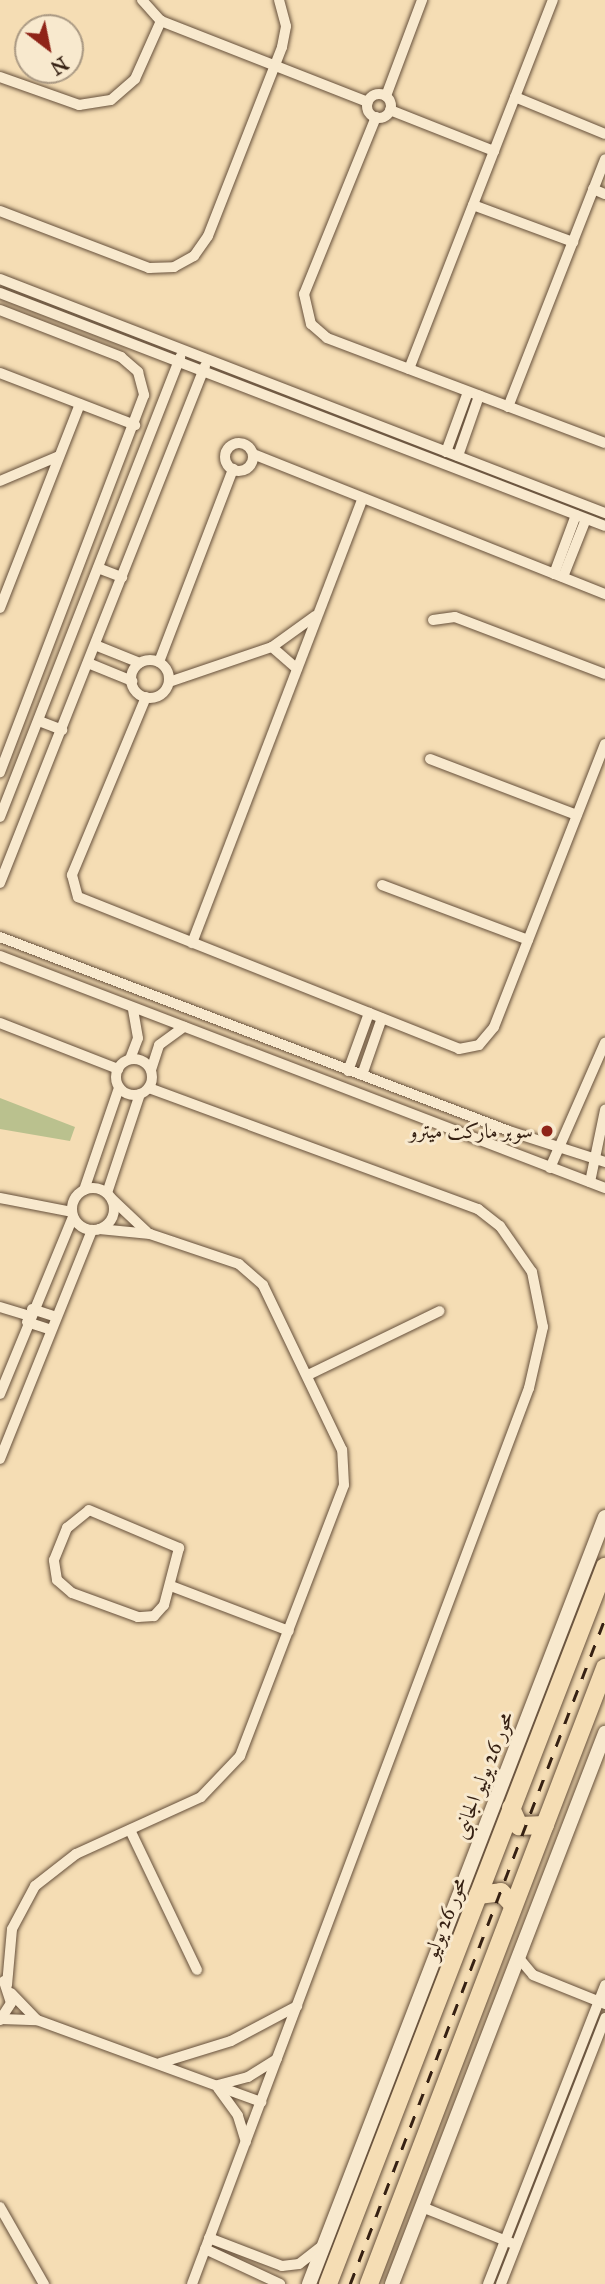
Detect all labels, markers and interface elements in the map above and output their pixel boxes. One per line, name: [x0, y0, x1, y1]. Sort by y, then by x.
north arrow: [14, 14, 84, 84]
text: N: [46, 52, 72, 80]
place label: سوبر ماركت ميترو: [409, 1118, 533, 1144]
marker: سوبر ماركت ميترو: [539, 1123, 555, 1139]
street label: محور 26 يوليو الجانبى: [447, 1708, 519, 1842]
street label: محور 26 يوليو: [418, 1873, 472, 1963]

